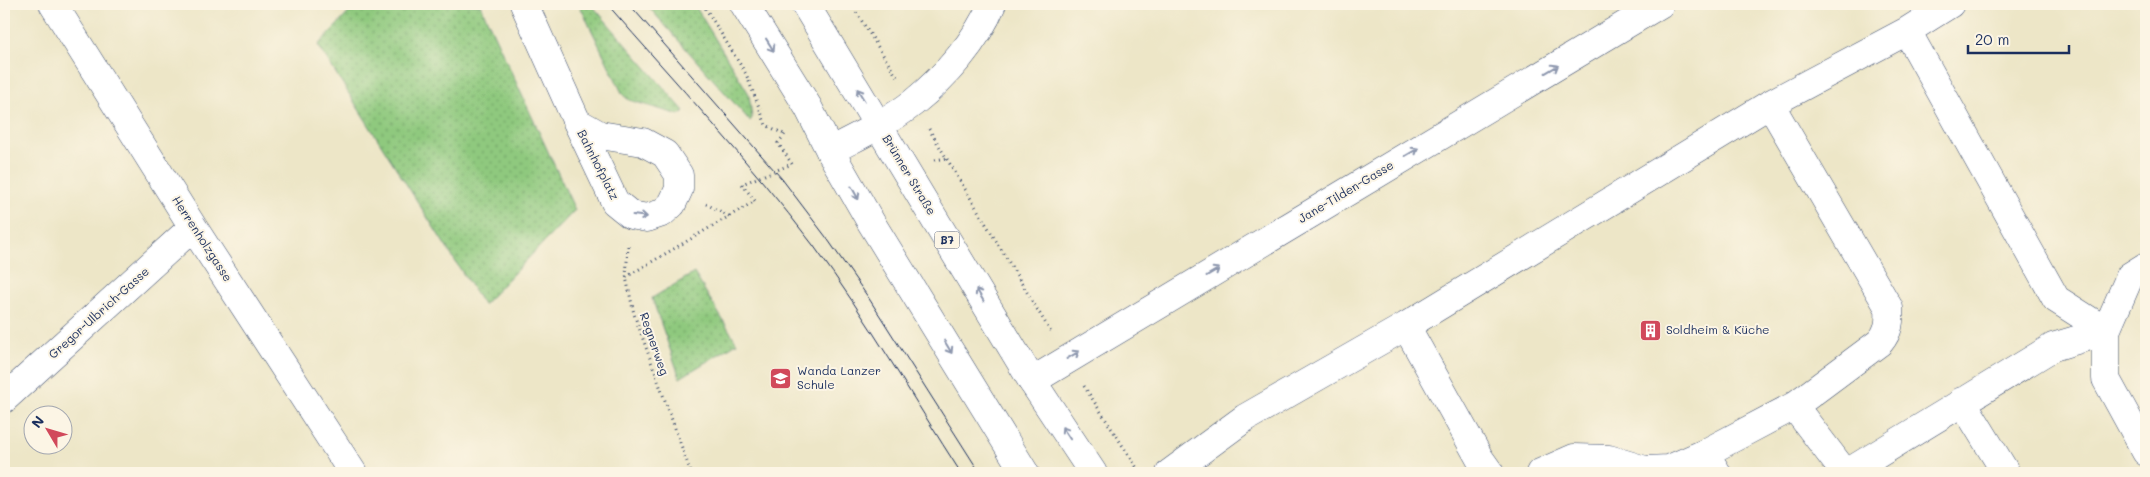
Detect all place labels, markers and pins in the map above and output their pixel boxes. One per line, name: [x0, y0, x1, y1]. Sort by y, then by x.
building icon: Soldheim & Küche: [1638, 318, 1662, 342]
place label: Soldheim & Küche: [1666, 321, 1769, 337]
place label: Wanda Lanzer Schule: [797, 362, 881, 392]
school or university icon: Wanda Lanzer Schule: [769, 366, 793, 390]

